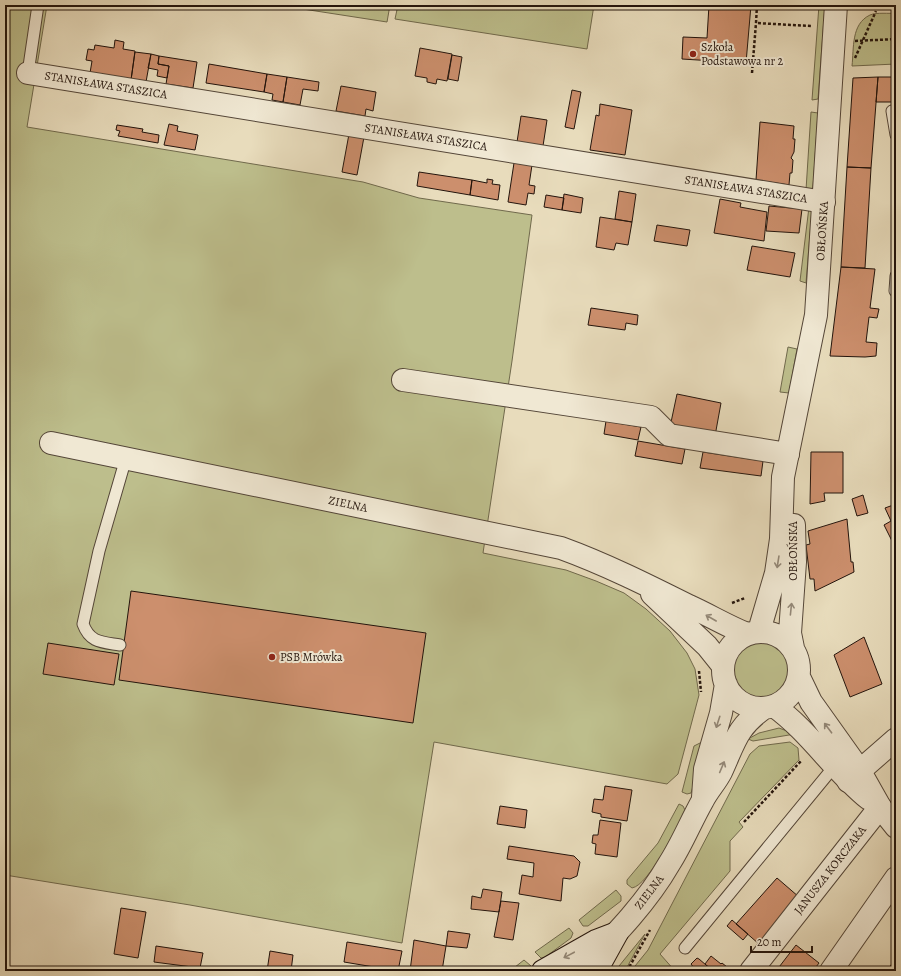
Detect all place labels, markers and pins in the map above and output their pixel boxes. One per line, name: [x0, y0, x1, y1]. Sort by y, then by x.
place label: Szkoła Podstawowa nr 2: [701, 39, 783, 69]
marker: Szkoła Podstawowa nr 2: [688, 49, 698, 59]
place label: PSB Mrówka: [280, 649, 343, 665]
marker: PSB Mrówka: [267, 652, 277, 662]

